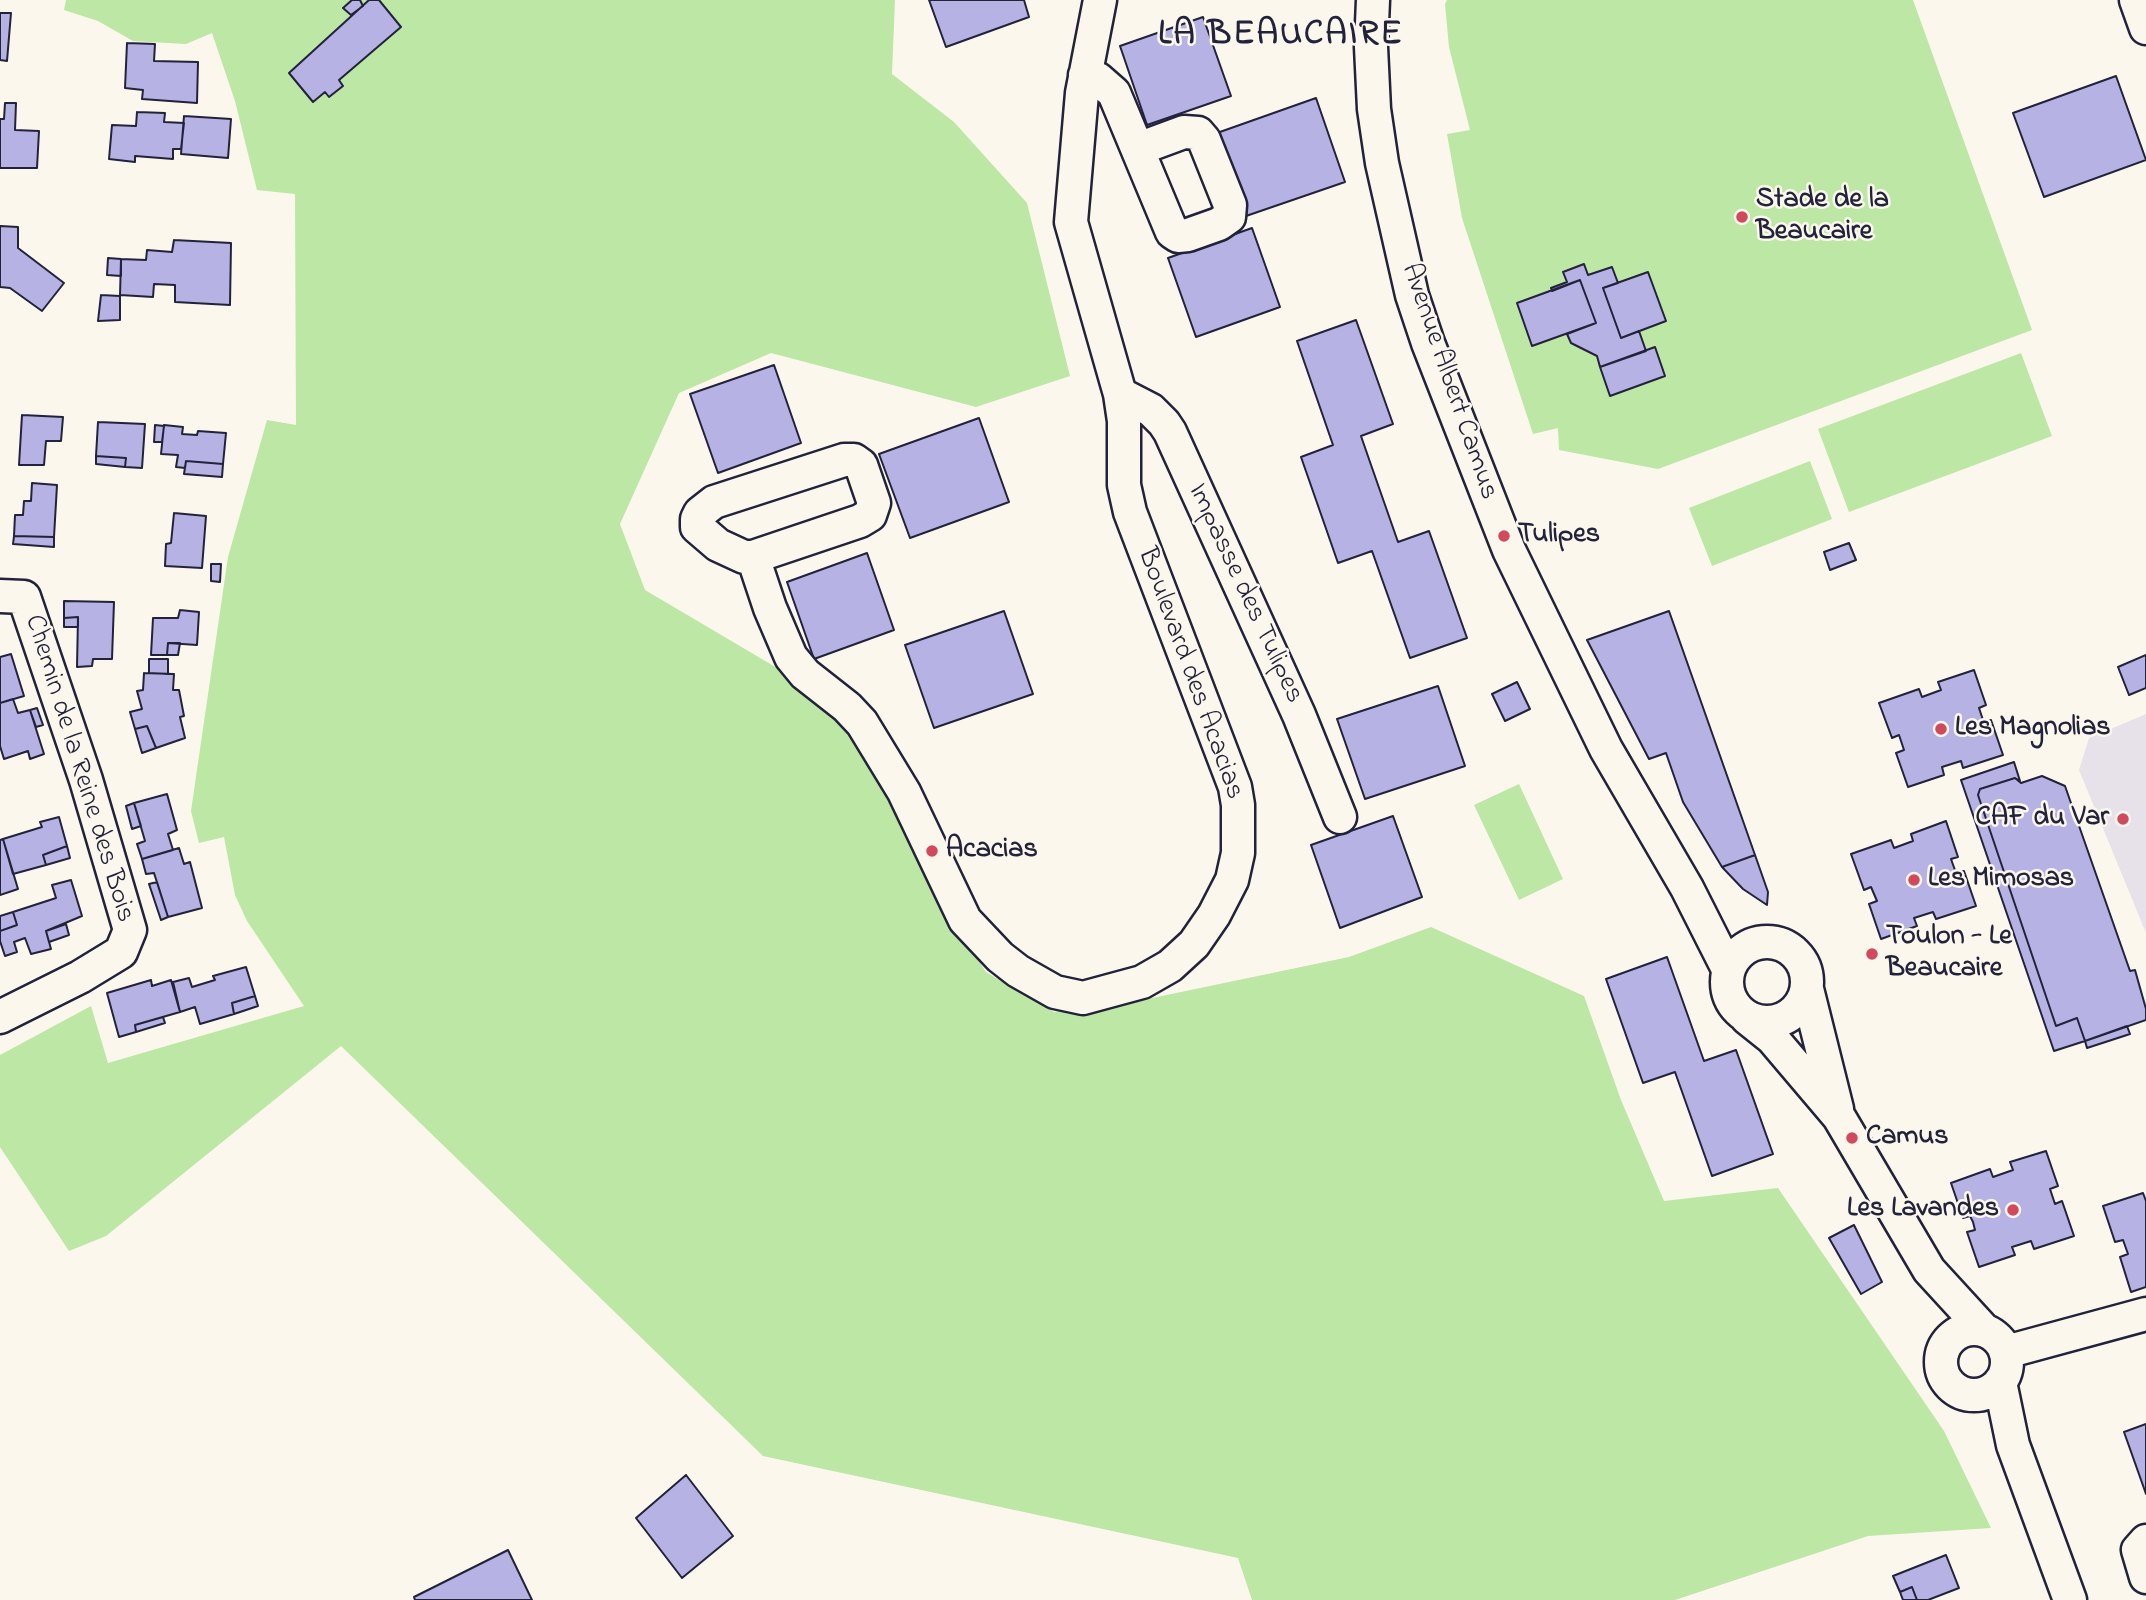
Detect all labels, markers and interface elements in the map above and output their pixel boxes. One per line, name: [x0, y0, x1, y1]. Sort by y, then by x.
district label: LA BEAUCAIRE: [1160, 16, 1402, 58]
place label: Stade de la Beaucaire: [1756, 184, 1889, 250]
marker: Stade de la Beaucaire: [1734, 209, 1750, 225]
street label: Avenue Albert Camus: [1392, 260, 1504, 504]
street label: Impasse des Tulipes: [1178, 479, 1310, 709]
place label: Tulipes: [1518, 519, 1600, 553]
marker: Tulipes: [1496, 528, 1512, 544]
street label: Boulevard des Acacias: [1128, 544, 1250, 804]
street label: Chemin de la Reine des Bois: [15, 611, 141, 927]
place label: Les Magnolias: [1955, 712, 2111, 746]
marker: Les Magnolias: [1933, 721, 1949, 737]
place label: CAF du Var: [1976, 802, 2109, 836]
marker: CAF du Var: [2115, 811, 2131, 827]
place label: Acacias: [946, 834, 1038, 868]
marker: Acacias: [924, 843, 940, 859]
place label: Les Mimosas: [1928, 863, 2074, 897]
marker: Les Mimosas: [1906, 872, 1922, 888]
place label: Toulon - Le Beaucaire: [1886, 921, 2012, 987]
marker: Toulon - Le Beaucaire: [1864, 946, 1880, 962]
place label: Camus: [1866, 1121, 1948, 1155]
marker: Camus: [1844, 1130, 1860, 1146]
place label: Les Lavandes: [1847, 1193, 1999, 1227]
marker: Les Lavandes: [2005, 1202, 2021, 1218]

